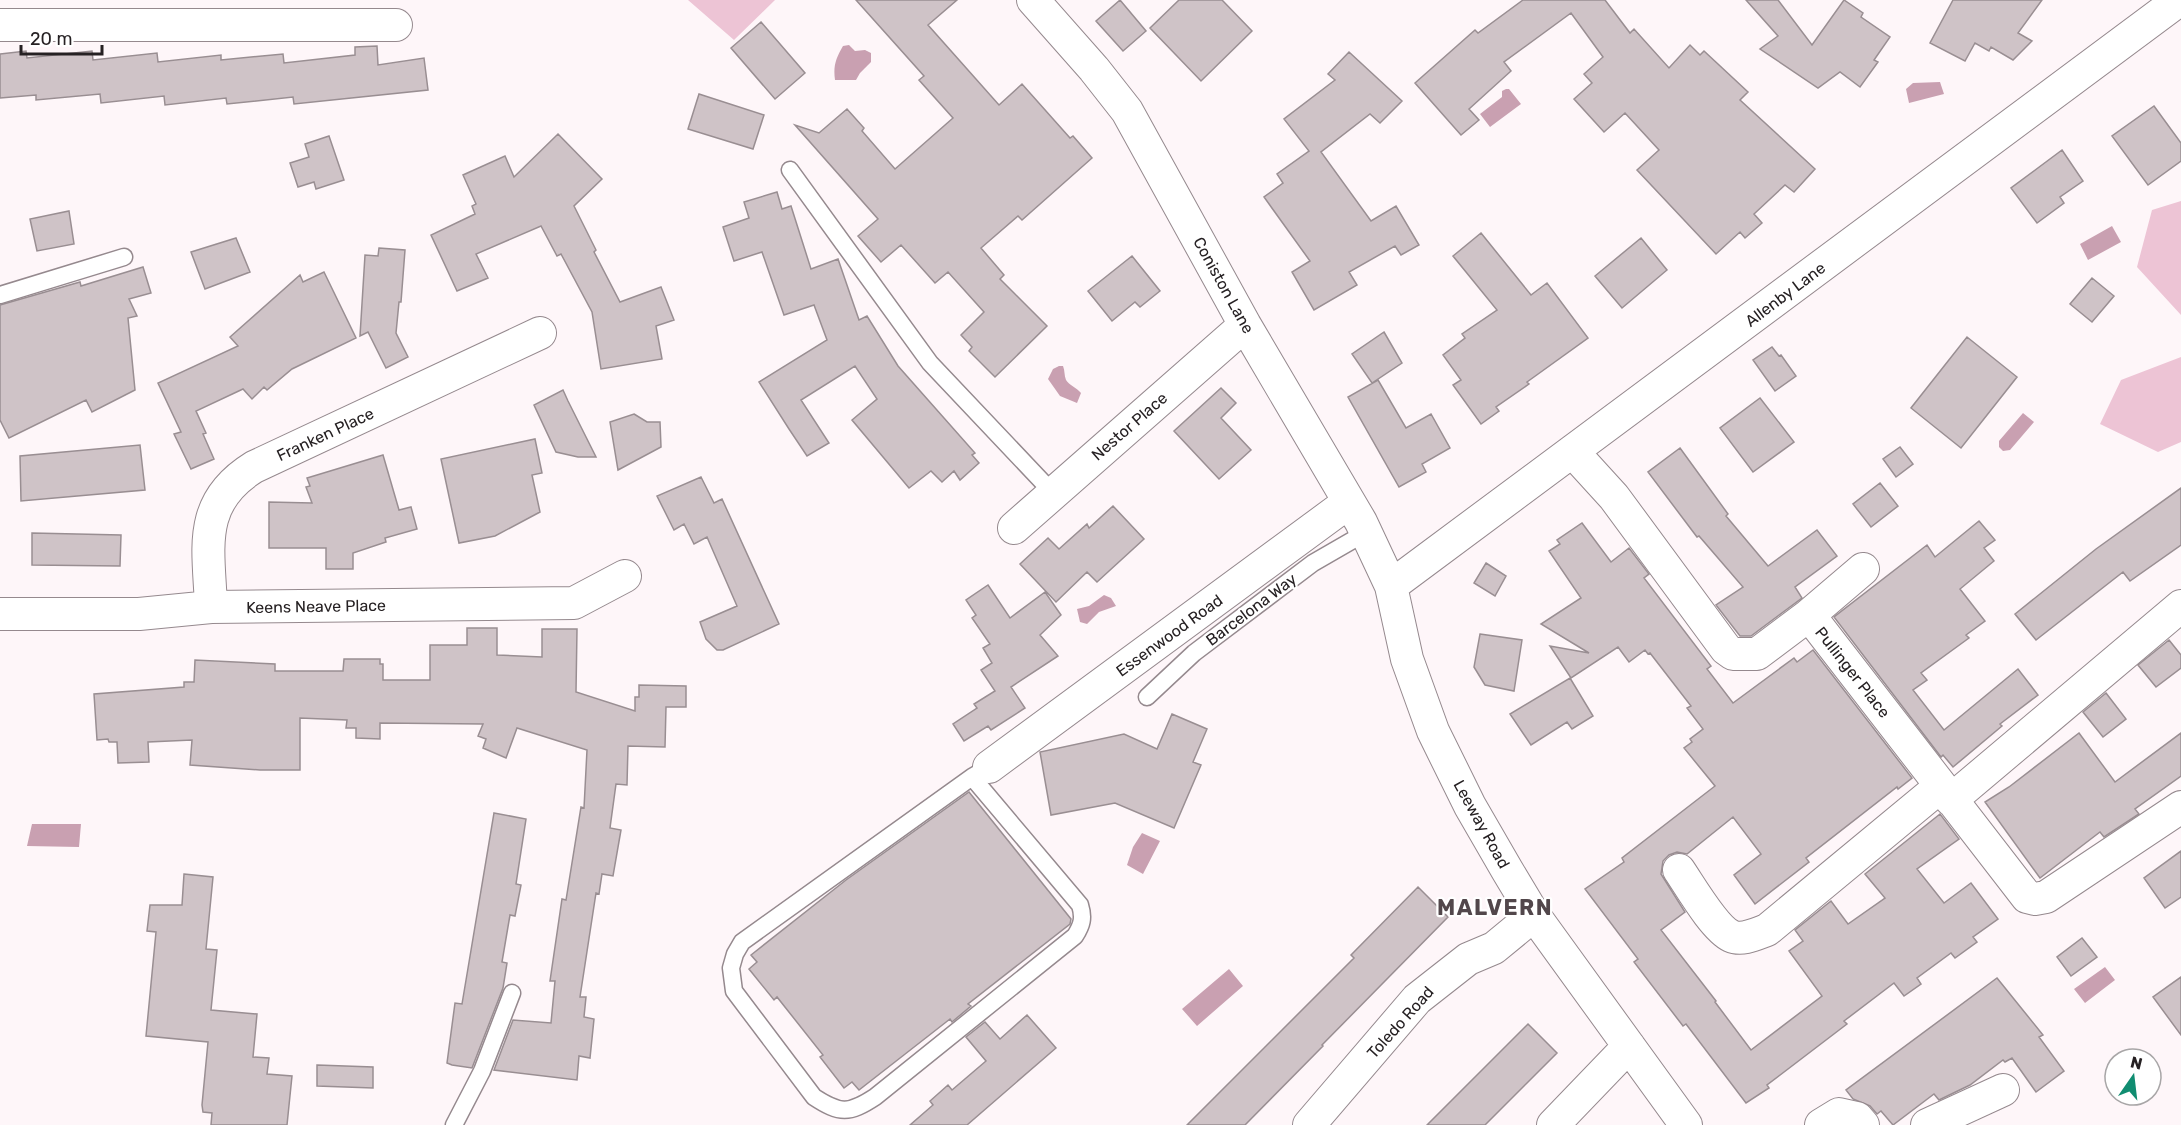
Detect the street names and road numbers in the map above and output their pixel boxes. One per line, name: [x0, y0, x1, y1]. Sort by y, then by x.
street label: Coniston Lane: [1189, 234, 1258, 337]
street label: Allenby Lane: [1742, 258, 1829, 331]
street label: Nestor Place: [1088, 388, 1171, 464]
street label: Franken Place: [274, 404, 377, 465]
street label: Barcelona Way: [1202, 569, 1300, 650]
street label: Essenwood Road: [1112, 590, 1226, 680]
street label: Keens Neave Place: [246, 596, 386, 617]
street label: Pullinger Place: [1811, 623, 1894, 722]
street label: Leeway Road: [1449, 777, 1514, 872]
street label: Toledo Road: [1363, 982, 1438, 1062]

